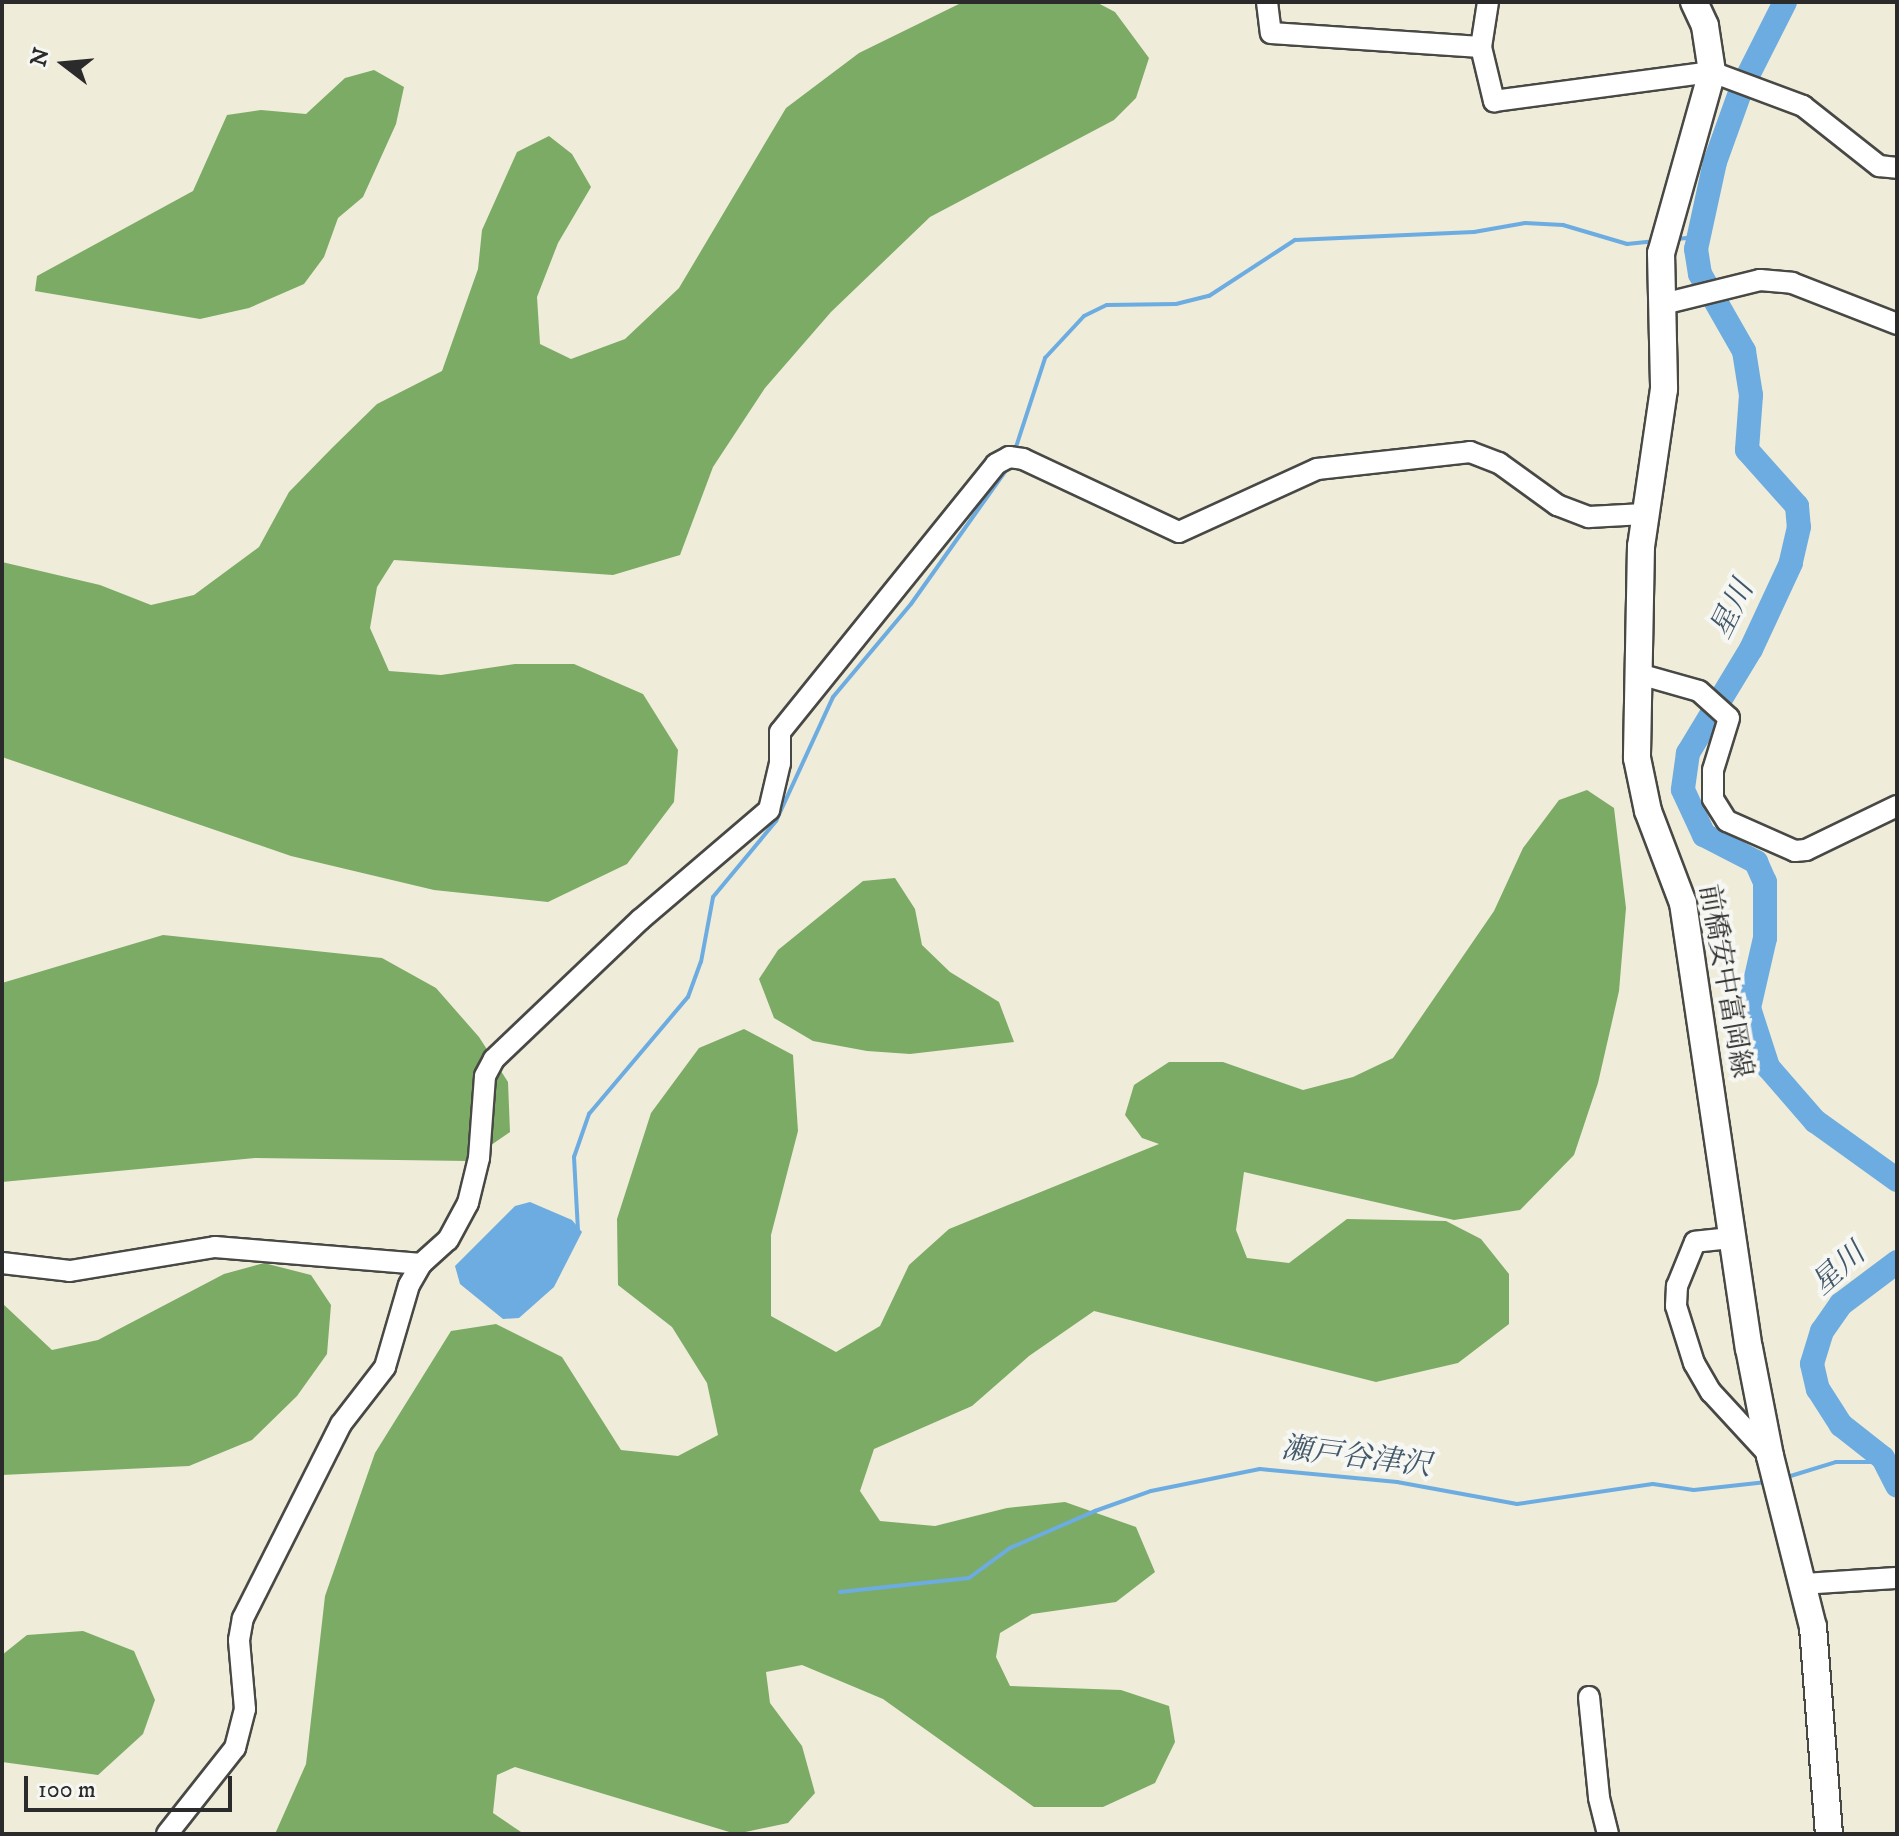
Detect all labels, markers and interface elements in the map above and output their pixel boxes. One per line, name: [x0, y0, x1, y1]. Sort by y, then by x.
north arrow: [24, 24, 104, 104]
text: N: [25, 45, 56, 70]
water label: 星川: [1704, 575, 1762, 645]
street label: 前橋安中富岡線: [1691, 882, 1759, 1080]
water label: 星川: [1805, 1237, 1873, 1303]
water label: 瀬戸谷津沢: [1279, 1431, 1433, 1485]
scale bar: [28, 1760, 236, 1810]
text: 100 m: [38, 1775, 96, 1805]

